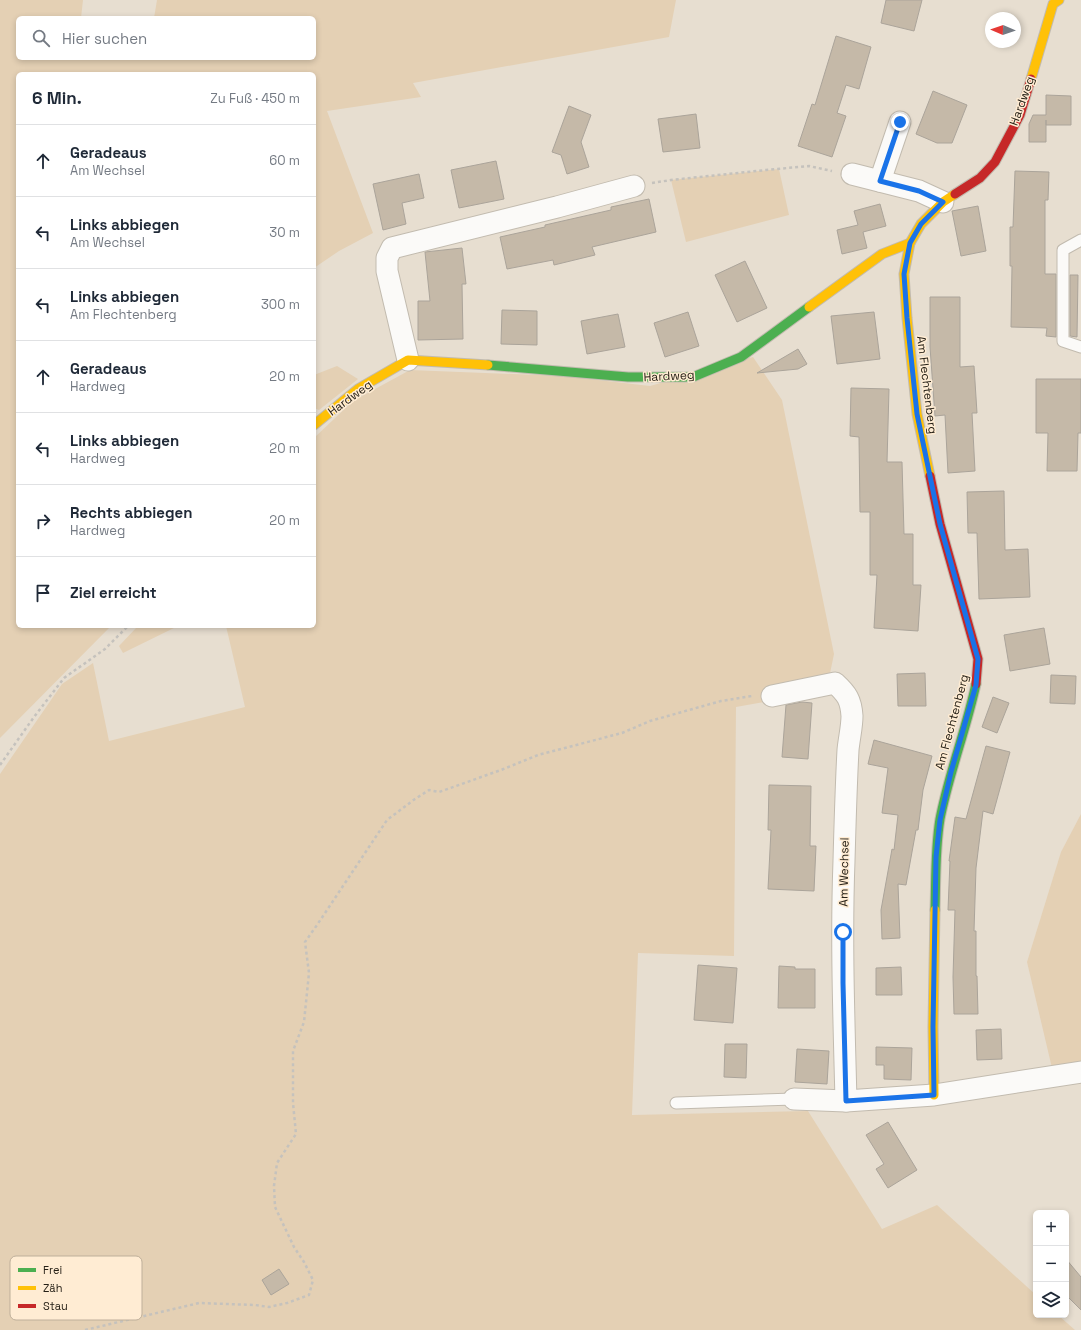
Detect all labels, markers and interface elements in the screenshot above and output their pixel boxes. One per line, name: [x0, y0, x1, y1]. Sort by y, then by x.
north arrow: [985, 12, 1021, 48]
search box: [16, 16, 316, 60]
icon: search: [30, 27, 52, 49]
text: Hier suchen: [62, 29, 147, 48]
street label: Hardweg: [1006, 74, 1038, 128]
text: 6 Min.: [32, 87, 82, 109]
text: Zu Fuß · 450 m: [210, 90, 300, 107]
route end: [891, 113, 909, 131]
text: Geradeaus: [70, 143, 147, 162]
icon: ahead: [32, 150, 54, 172]
text: 60 m: [269, 152, 300, 169]
text: Am Wechsel: [70, 162, 145, 179]
text: Links abbiegen: [70, 215, 179, 234]
icon: left: [32, 222, 54, 244]
text: 30 m: [269, 224, 300, 241]
text: Am Wechsel: [70, 234, 145, 251]
text: Links abbiegen: [70, 287, 179, 306]
icon: left: [32, 294, 54, 316]
text: 300 m: [261, 296, 300, 313]
text: Am Flechtenberg: [70, 306, 177, 323]
street label: Am Flechtenberg: [913, 335, 941, 435]
text: Geradeaus: [70, 359, 147, 378]
icon: ahead: [32, 366, 54, 388]
street label: Hardweg: [643, 367, 695, 385]
text: 20 m: [269, 368, 300, 385]
street label: Hardweg: [325, 377, 375, 419]
text: Hardweg: [70, 378, 125, 395]
text: Links abbiegen: [70, 431, 179, 450]
icon: left: [32, 438, 54, 460]
text: 20 m: [269, 440, 300, 457]
text: Hardweg: [70, 450, 125, 467]
text: Rechts abbiegen: [70, 503, 192, 522]
icon: right: [32, 510, 54, 532]
text: 20 m: [269, 512, 300, 529]
text: Hardweg: [70, 522, 125, 539]
icon: arrive: [32, 582, 54, 604]
text: Ziel erreicht: [70, 583, 157, 602]
street label: Am Flechtenberg: [932, 672, 972, 772]
street label: Am Wechsel: [835, 837, 853, 907]
route start: [834, 923, 852, 941]
map controls: [1033, 1210, 1069, 1318]
button: +: [1033, 1210, 1069, 1246]
button: −: [1033, 1246, 1069, 1282]
legend: [10, 1256, 142, 1320]
text: Frei: [43, 1263, 62, 1277]
text: Zäh: [43, 1281, 62, 1295]
button: layers: [1033, 1282, 1069, 1318]
text: Stau: [43, 1299, 68, 1313]

